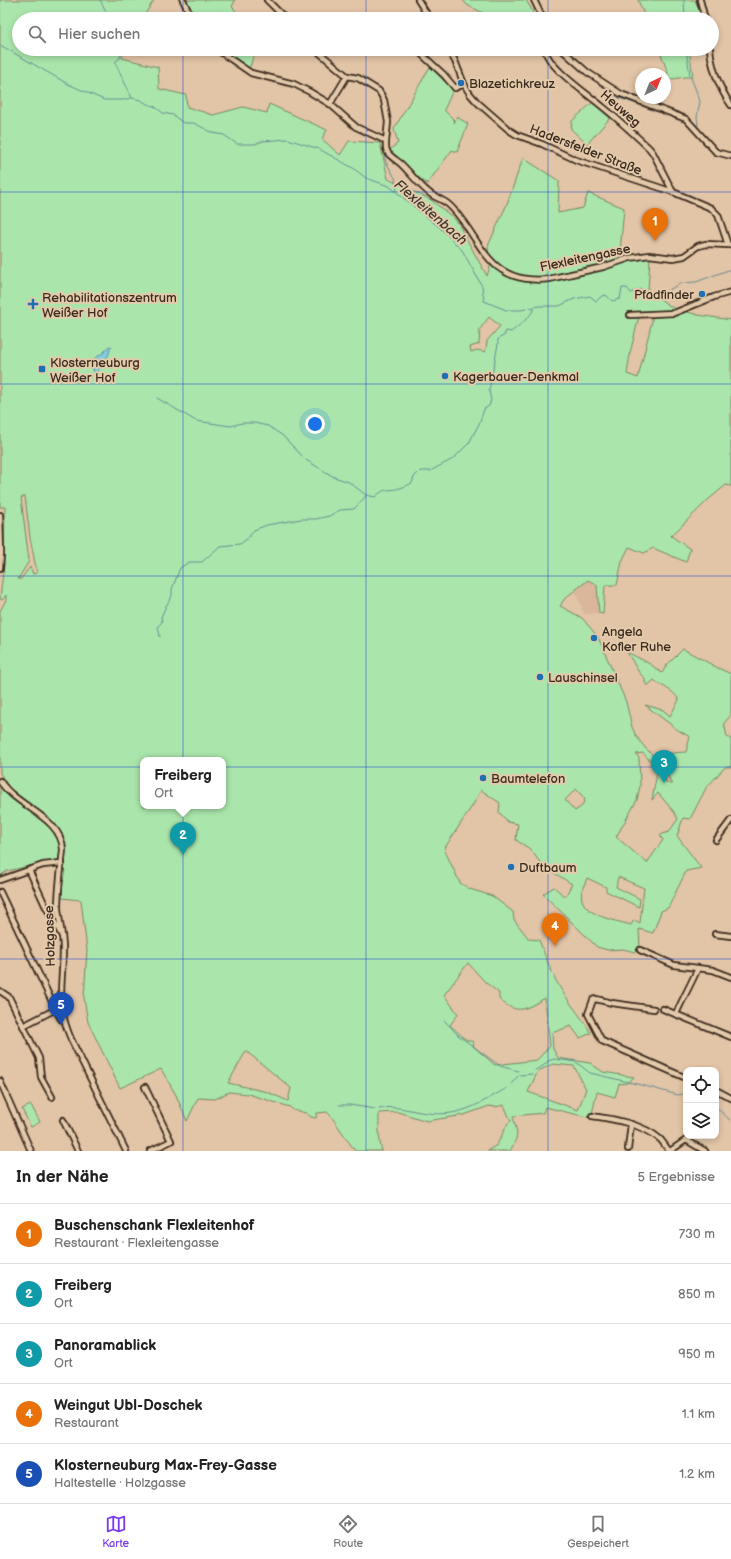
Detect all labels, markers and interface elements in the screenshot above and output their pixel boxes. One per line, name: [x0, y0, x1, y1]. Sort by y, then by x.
search box: [12, 12, 719, 56]
icon: search: [26, 23, 48, 45]
text: Hier suchen: [58, 25, 140, 44]
north arrow: [635, 68, 671, 104]
place label: Blazetichkreuz: [469, 76, 556, 92]
marker: Blazetichkreuz: [456, 78, 466, 88]
street label: Heuweg: [597, 87, 644, 131]
street label: Hadersfelder Straße: [527, 121, 644, 179]
water label: Flexleitenbach: [391, 176, 471, 249]
pin: 1: [642, 208, 668, 241]
street label: Flexleitengasse: [539, 241, 632, 275]
place label: Pfadfinder: [634, 287, 694, 303]
marker: Pfadfinder: [697, 289, 707, 299]
place label: Rehabilitationszentrum Weißer Hof: [42, 290, 177, 321]
marker: Rehabilitationszentrum Weißer Hof: [27, 298, 39, 310]
place label: Klosterneuburg Weißer Hof: [50, 355, 140, 386]
marker: Klosterneuburg Weißer Hof: [37, 364, 47, 374]
place label: Kagerbauer-Denkmal: [453, 369, 579, 385]
marker: Kagerbauer-Denkmal: [440, 371, 450, 381]
your location: [305, 414, 325, 434]
place label: Angela Kofler Ruhe: [602, 624, 671, 655]
marker: Angela Kofler Ruhe: [589, 633, 599, 643]
place label: Lauschinsel: [548, 670, 618, 686]
marker: Lauschinsel: [535, 672, 545, 682]
pin: 3: [651, 750, 677, 783]
popup: [140, 757, 226, 809]
text: Freiberg: [154, 766, 212, 785]
place label: Baumtelefon: [491, 771, 565, 787]
marker: Baumtelefon: [478, 773, 488, 783]
text: Ort: [154, 785, 173, 801]
pin: 2: [170, 822, 196, 855]
place label: Duftbaum: [519, 860, 577, 876]
marker: Duftbaum: [506, 862, 516, 872]
street label: Holzgasse: [41, 905, 59, 967]
pin: 4: [542, 913, 568, 946]
pin: 5: [48, 992, 74, 1025]
map controls: [683, 1067, 719, 1139]
button: locate: [683, 1067, 719, 1103]
button: layers: [683, 1103, 719, 1139]
text: In der Nähe: [16, 1167, 109, 1187]
text: 5 Ergebnisse: [638, 1169, 715, 1185]
text: Buschenschank Flexleitenhof: [54, 1216, 254, 1235]
text: 1: [26, 1226, 32, 1242]
text: 730 m: [679, 1226, 715, 1242]
text: Restaurant · Flexleitengasse: [54, 1235, 219, 1251]
text: Freiberg: [54, 1276, 112, 1295]
text: 2: [25, 1286, 33, 1302]
text: 850 m: [678, 1286, 715, 1302]
text: Ort: [54, 1295, 73, 1311]
text: Panoramablick: [54, 1336, 156, 1355]
text: 3: [25, 1346, 33, 1362]
text: 950 m: [678, 1346, 715, 1362]
text: Ort: [54, 1355, 73, 1371]
text: Weingut Ubl-Doschek: [54, 1396, 202, 1415]
text: 4: [25, 1406, 33, 1422]
text: 1.1 km: [682, 1406, 715, 1422]
text: Restaurant: [54, 1415, 119, 1431]
text: Klosterneuburg Max-Frey-Gasse: [54, 1456, 277, 1475]
text: 5: [25, 1466, 33, 1482]
text: 1.2 km: [679, 1466, 715, 1482]
text: Haltestelle · Holzgasse: [54, 1475, 186, 1491]
tab: Karte: [102, 1513, 129, 1550]
tab: Route: [333, 1513, 363, 1550]
tab: Gespeichert: [567, 1513, 629, 1550]

